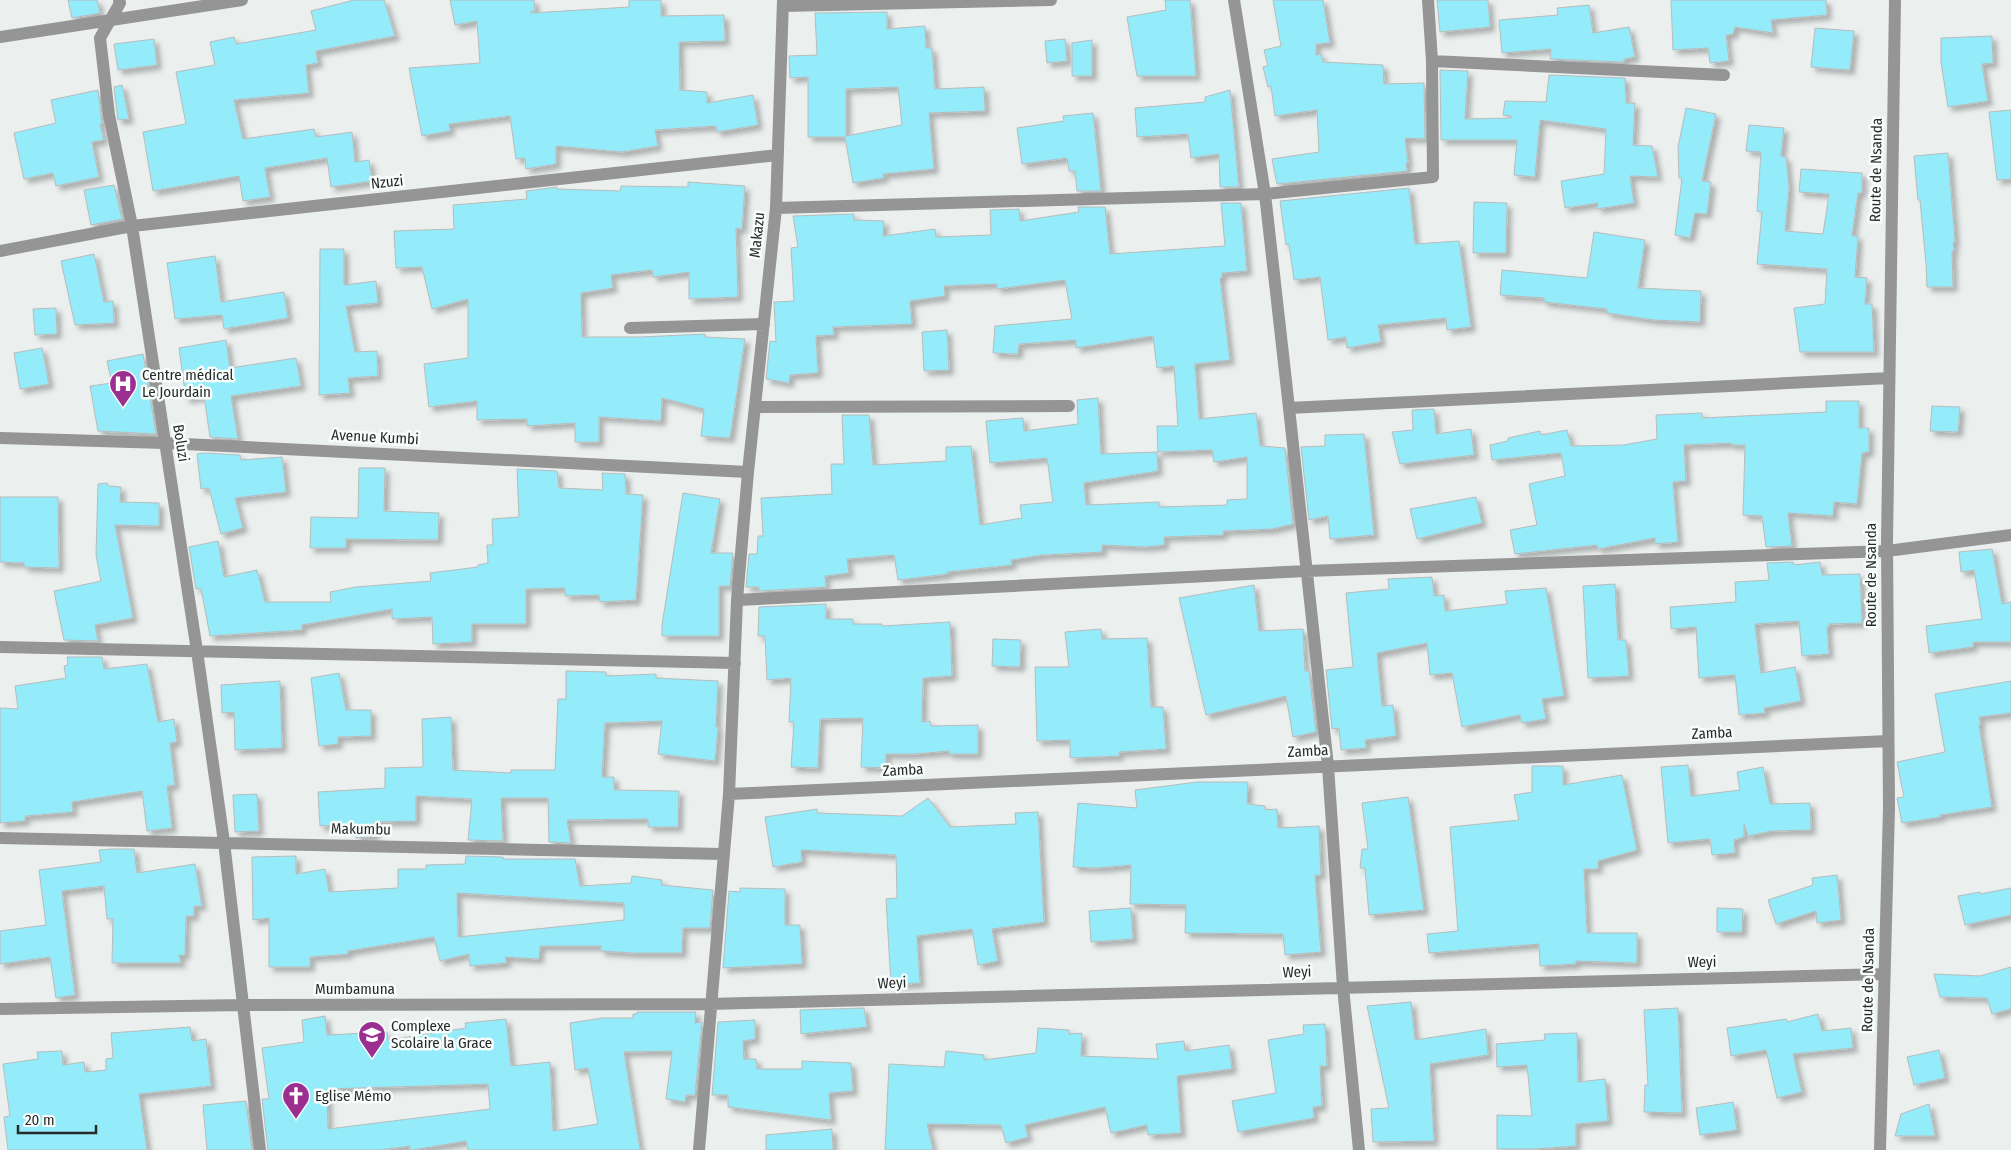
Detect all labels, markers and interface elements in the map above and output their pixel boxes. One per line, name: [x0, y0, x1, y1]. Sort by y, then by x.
street label: Route de Nsanda: [1866, 118, 1886, 222]
street label: Nzuzi: [370, 171, 404, 193]
street label: Makazu: [746, 211, 768, 259]
place label: Centre médical Le Jourdain: [142, 366, 234, 401]
hospital icon: Centre médical Le Jourdain: [108, 369, 138, 408]
street label: Boluzi: [169, 423, 193, 463]
street label: Avenue Kumbi: [331, 426, 419, 448]
street label: Route de Nsanda: [1862, 523, 1880, 627]
street label: Zamba: [1691, 723, 1733, 743]
street label: Zamba: [1287, 741, 1329, 761]
street label: Zamba: [882, 760, 924, 780]
street label: Makumbu: [331, 819, 391, 839]
street label: Route de Nsanda: [1858, 928, 1878, 1032]
street label: Weyi: [1687, 953, 1717, 971]
street label: Weyi: [1282, 963, 1312, 981]
street label: Weyi: [877, 974, 907, 992]
street label: Mumbamuna: [315, 980, 395, 998]
place label: Complexe Scolaire la Grace: [391, 1017, 492, 1052]
school or university icon: Complexe Scolaire la Grace: [357, 1020, 387, 1059]
church icon: Eglise Mémo: [281, 1081, 311, 1120]
place label: Eglise Mémo: [315, 1087, 391, 1105]
scale bar: [18, 1102, 95, 1134]
text: 20 m: [25, 1111, 55, 1129]

